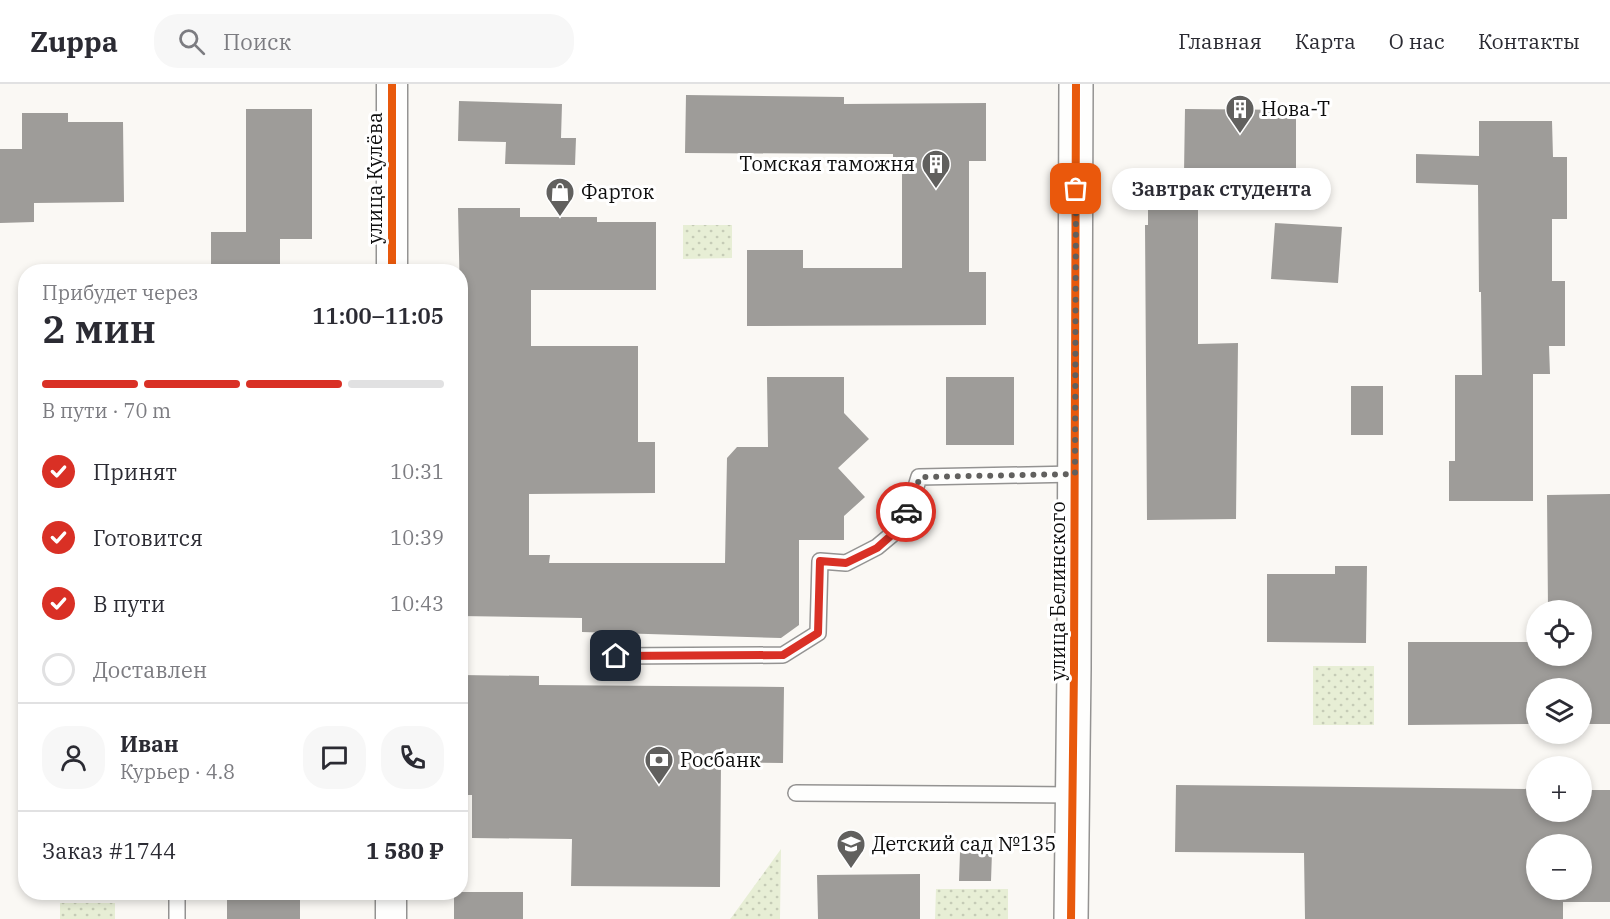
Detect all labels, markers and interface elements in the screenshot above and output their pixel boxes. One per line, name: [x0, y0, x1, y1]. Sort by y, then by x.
search box: [154, 14, 574, 68]
text: Zuppa: [30, 23, 118, 60]
icon: search: [175, 25, 208, 58]
text: Поиск: [223, 27, 291, 56]
text: Главная: [1178, 27, 1262, 55]
text: Карта: [1295, 27, 1356, 55]
text: О нас: [1389, 27, 1445, 55]
text: Контакты: [1478, 27, 1580, 55]
building icon: Нова-Т: [1224, 93, 1256, 135]
place label: Нова-Т: [1261, 95, 1330, 122]
street label: улица Кулёва: [361, 112, 388, 244]
building icon: Томская таможня: [920, 148, 952, 190]
place label: Томская таможня: [739, 150, 915, 177]
pin: [1050, 163, 1101, 214]
callout: Завтрак студента: [1112, 168, 1331, 210]
icon: bag: [1059, 172, 1092, 205]
text: Завтрак студента: [1131, 175, 1312, 202]
shop icon: Фарток: [544, 176, 576, 218]
place label: Фарток: [581, 178, 654, 205]
text: Прибудет через: [42, 279, 198, 306]
text: 11:00–11:05: [312, 301, 444, 330]
text: 2 мин: [42, 303, 156, 354]
text: В пути · 70 m: [42, 397, 171, 424]
icon: check: [42, 455, 75, 488]
text: Принят: [93, 457, 177, 486]
text: 10:31: [390, 458, 444, 485]
courier: [876, 482, 936, 542]
icon: car: [890, 496, 923, 529]
street label: улица Белинского: [1044, 501, 1071, 681]
icon: check: [42, 521, 75, 554]
text: Готовится: [93, 523, 203, 552]
text: 10:39: [390, 524, 444, 551]
icon: check: [42, 587, 75, 620]
text: В пути: [93, 589, 165, 618]
text: 10:43: [390, 590, 444, 617]
map controls: [1526, 600, 1592, 900]
button: locate: [1526, 600, 1592, 666]
pin: [590, 630, 641, 681]
icon: home: [599, 639, 632, 672]
text: Доставлен: [93, 655, 207, 684]
button: layers: [1526, 678, 1592, 744]
button: person: [42, 726, 105, 789]
button: chat: [303, 726, 366, 789]
button: phone: [381, 726, 444, 789]
text: Иван: [120, 729, 179, 758]
bank icon: Росбанк: [643, 744, 675, 786]
place label: Росбанк: [680, 746, 761, 773]
button: +: [1526, 756, 1592, 822]
text: Курьер · 4.8: [120, 758, 235, 785]
school or university icon: Детский сад №135: [835, 828, 867, 870]
place label: Детский сад №135: [872, 830, 1056, 857]
button: −: [1526, 834, 1592, 900]
text: Заказ #1744: [42, 836, 176, 865]
text: 1 580 ₽: [366, 836, 444, 865]

